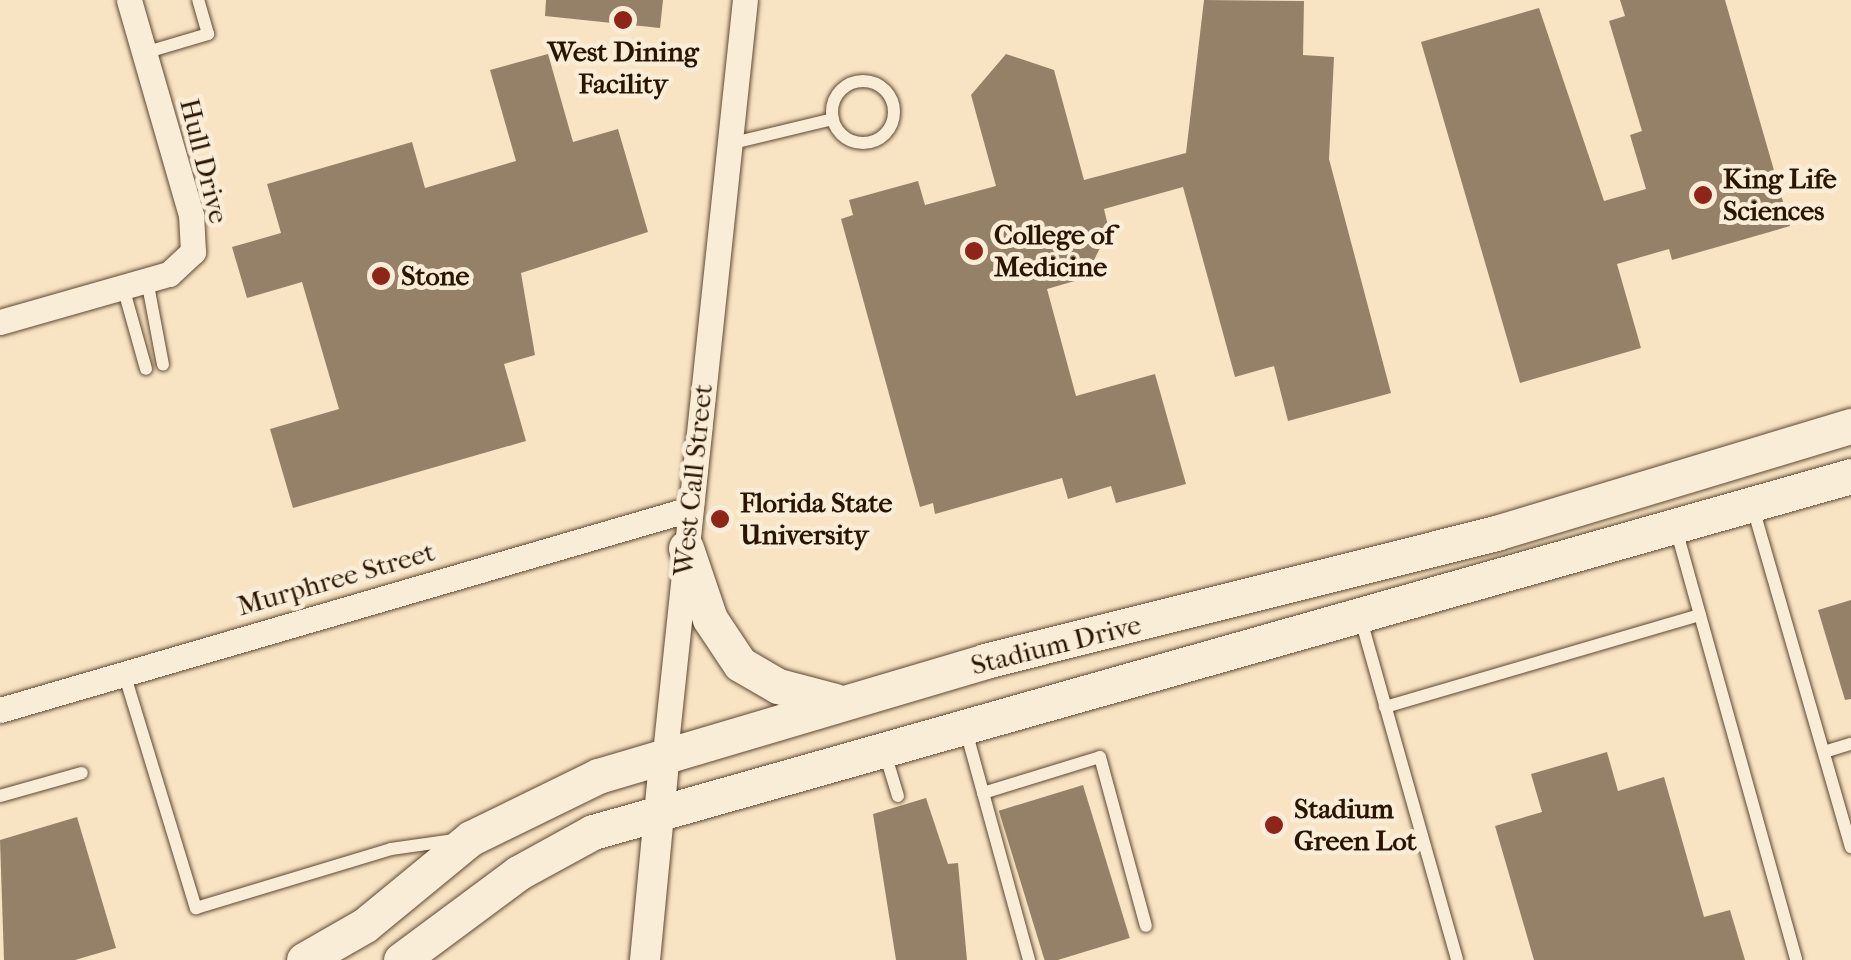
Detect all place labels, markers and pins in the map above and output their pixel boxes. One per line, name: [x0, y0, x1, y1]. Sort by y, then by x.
marker: West Dining Facility: [612, 9, 634, 31]
place label: West Dining Facility: [547, 35, 699, 101]
place label: King Life Sciences: [1723, 162, 1837, 228]
marker: King Life Sciences: [1692, 184, 1714, 206]
place label: College of Medicine: [994, 218, 1114, 284]
marker: College of Medicine: [963, 240, 985, 262]
place label: Stone: [401, 259, 469, 293]
marker: Stone: [370, 265, 392, 287]
place label: Florida State University: [740, 486, 892, 552]
marker: Florida State University: [709, 508, 731, 530]
place label: Stadium Green Lot: [1294, 792, 1417, 858]
marker: Stadium Green Lot: [1263, 814, 1285, 836]

